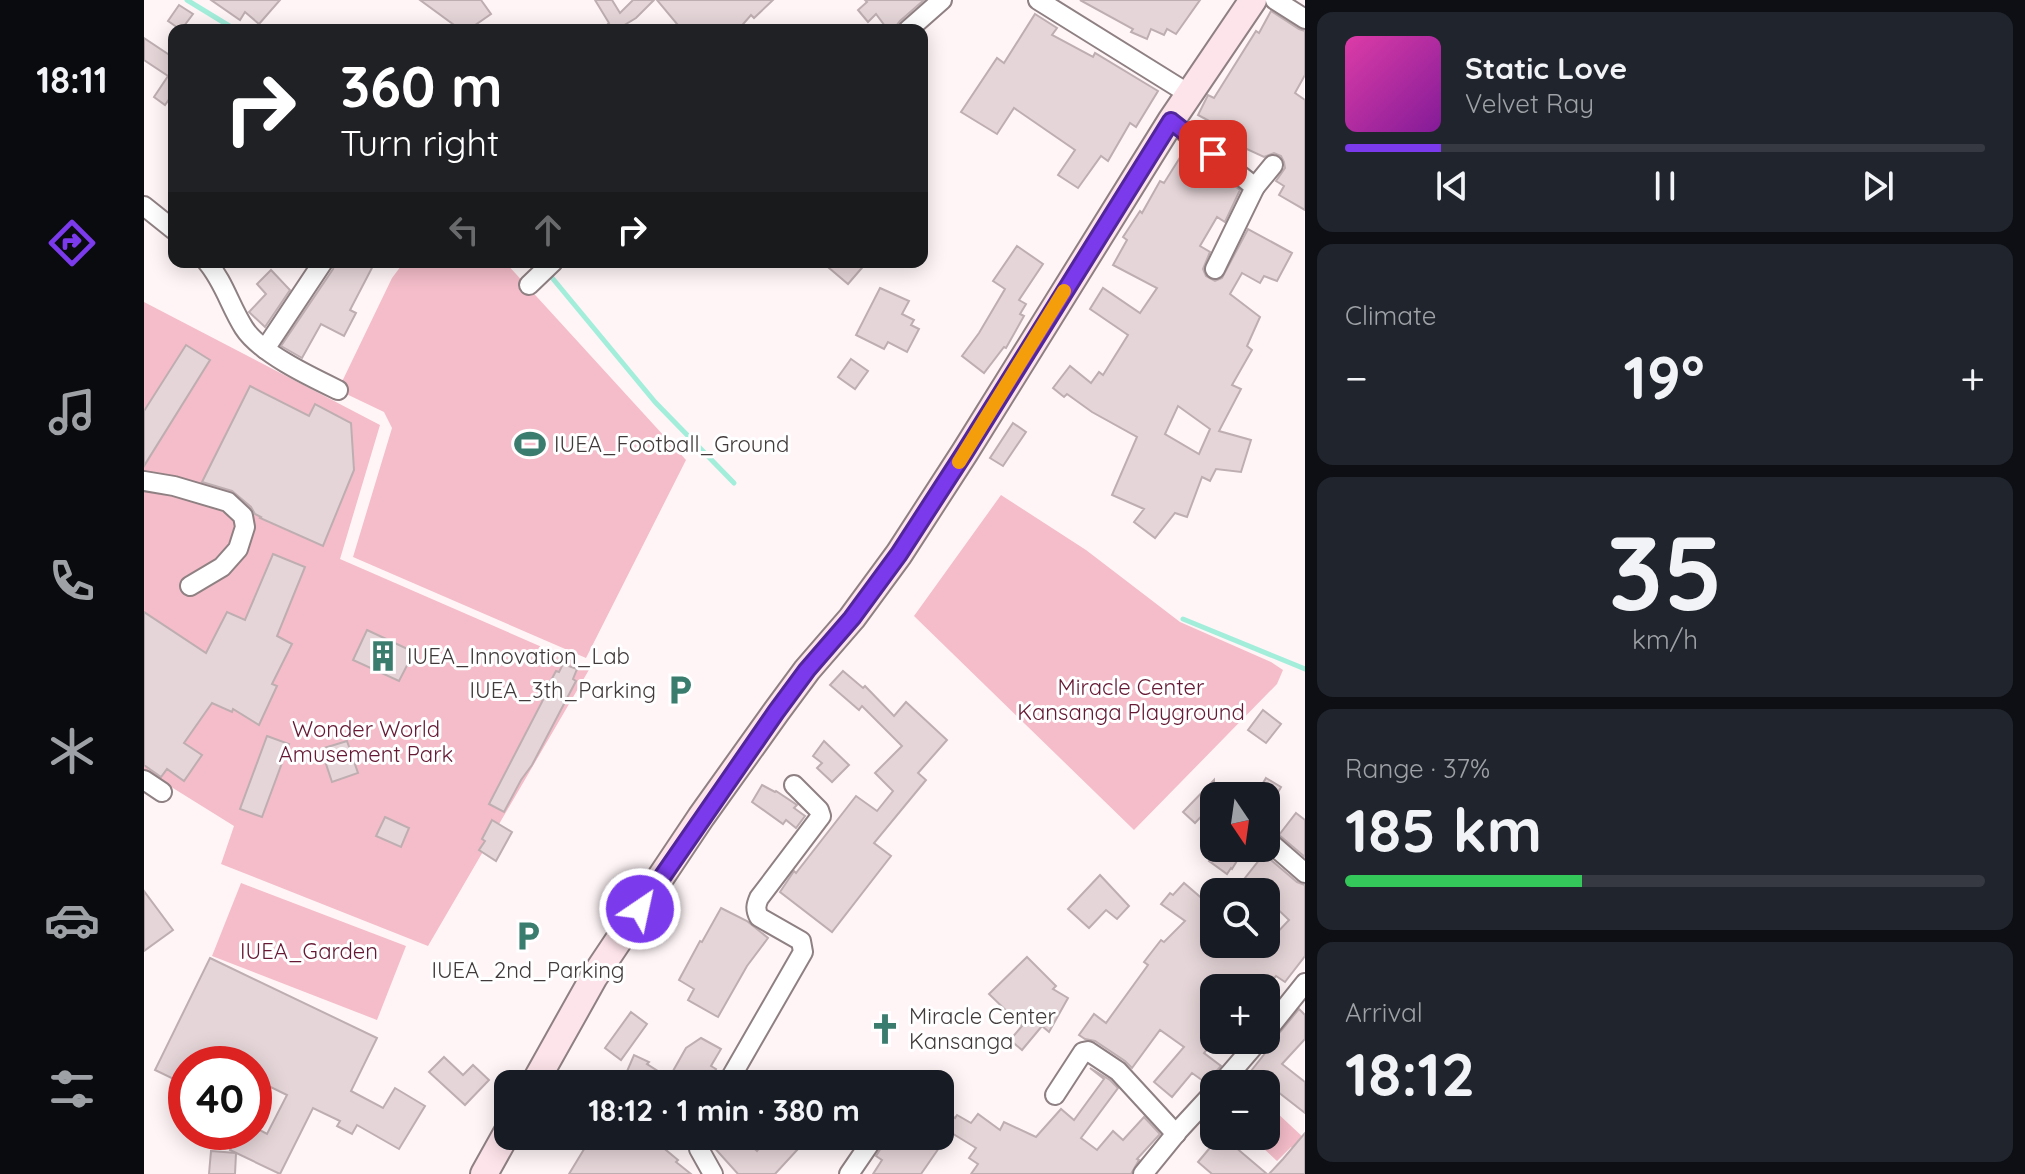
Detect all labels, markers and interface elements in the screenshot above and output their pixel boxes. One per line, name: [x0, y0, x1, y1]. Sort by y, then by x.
text: Static Love: [1465, 49, 1627, 87]
text: 360 m: [340, 51, 503, 121]
icon: right: [208, 56, 312, 160]
text: 18:11: [36, 57, 108, 102]
text: Velvet Ray: [1465, 87, 1594, 120]
text: Turn right: [340, 120, 499, 165]
pin: [1179, 120, 1247, 188]
icon: arrive: [1191, 132, 1235, 176]
icon: previous: [1430, 164, 1474, 208]
icon: pause: [1643, 164, 1687, 208]
icon: next: [1856, 164, 1900, 208]
icon: left: [442, 208, 486, 252]
icon: ahead: [526, 208, 570, 252]
icon: right: [610, 208, 654, 252]
icon: directions: [44, 215, 100, 271]
text: Climate: [1345, 299, 1436, 332]
text: 19°: [1624, 339, 1705, 414]
text: −: [1345, 350, 1368, 405]
text: +: [1960, 350, 1985, 405]
icon: music: [44, 384, 100, 440]
sports icon: IUEA_Football_Ground: [513, 427, 547, 461]
place label: IUEA_Football_Ground: [554, 430, 789, 458]
text: 35: [1607, 506, 1723, 636]
icon: phone: [44, 553, 100, 609]
text: km/h: [1632, 623, 1698, 656]
building icon: IUEA_Innovation_Lab: [366, 639, 400, 673]
place label: IUEA_Innovation_Lab: [407, 642, 630, 670]
parking icon: IUEA_3th_Parking: [663, 673, 697, 707]
park label: Miracle Center Kansanga Playground: [1017, 673, 1245, 726]
place label: IUEA_3th_Parking: [470, 676, 656, 704]
park label: Wonder World Amusement Park: [279, 715, 453, 768]
icon: climate: [44, 723, 100, 779]
text: Range · 37%: [1345, 752, 1490, 785]
north arrow: [1200, 782, 1280, 862]
map controls: [1200, 782, 1280, 1150]
text: 185 km: [1345, 792, 1542, 867]
position arrow: [598, 867, 682, 951]
button: search: [1200, 878, 1280, 958]
icon: car: [44, 892, 100, 948]
parking icon: IUEA_2nd_Parking: [511, 919, 545, 953]
park label: IUEA_Garden: [240, 937, 378, 965]
place label: IUEA_2nd_Parking: [431, 956, 625, 984]
button: +: [1200, 974, 1280, 1054]
text: Arrival: [1345, 996, 1423, 1029]
place label: Miracle Center Kansanga: [909, 1002, 1056, 1055]
church icon: Miracle Center Kansanga: [868, 1012, 902, 1046]
text: 18:12: [1345, 1036, 1475, 1111]
speed limit sign: 40: [168, 1046, 272, 1150]
icon: filters: [44, 1061, 100, 1117]
button: −: [1200, 1070, 1280, 1150]
text: 18:12 · 1 min · 380 m: [588, 1091, 860, 1129]

